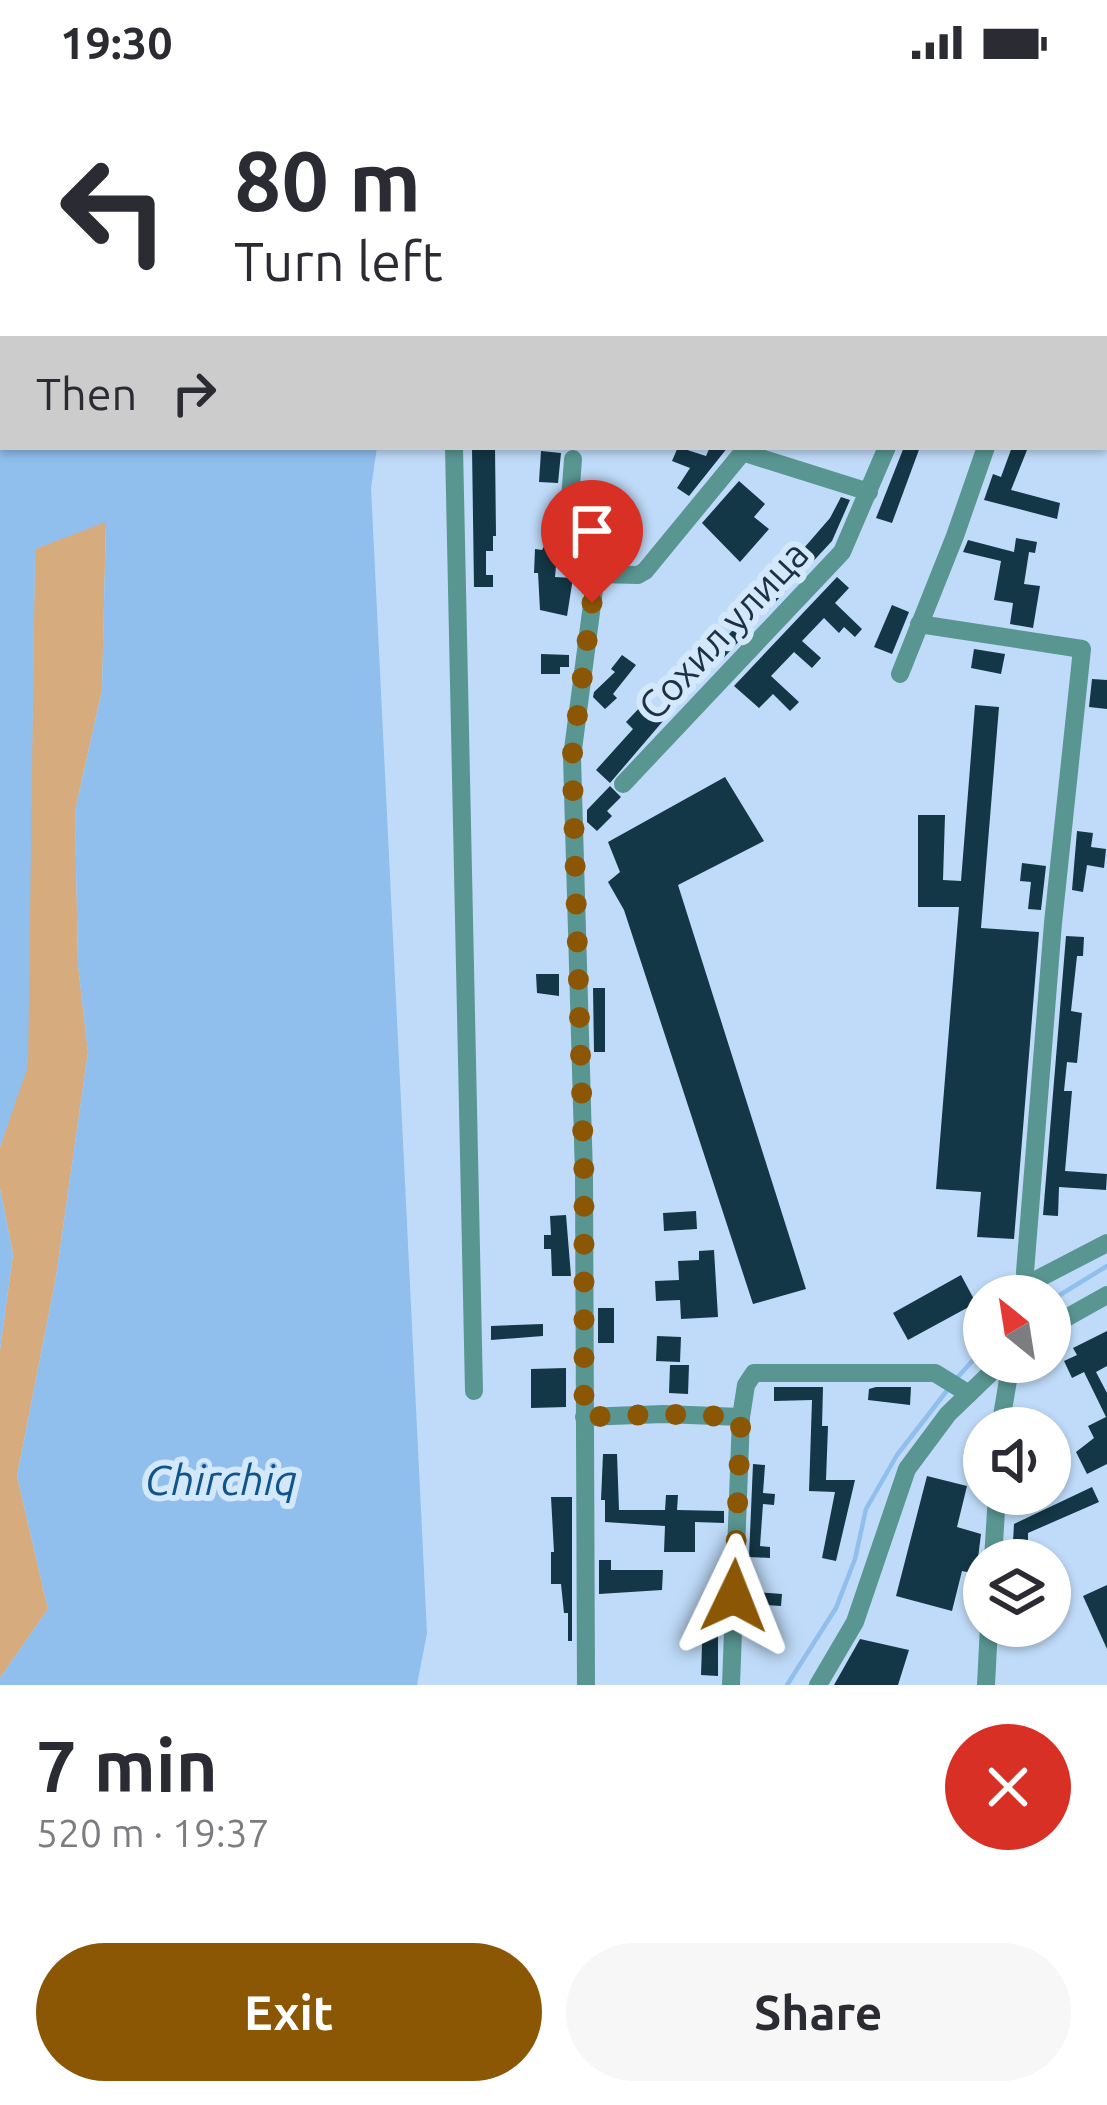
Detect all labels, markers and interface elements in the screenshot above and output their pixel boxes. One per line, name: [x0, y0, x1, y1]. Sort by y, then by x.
text: 19:30: [60, 17, 173, 68]
icon: left: [36, 132, 192, 288]
text: 80 m: [234, 133, 421, 227]
text: Turn left: [234, 231, 443, 291]
icon: right: [161, 360, 227, 426]
text: Then: [36, 368, 137, 419]
pin: [541, 480, 643, 603]
icon: arrive: [559, 498, 625, 564]
street label: Сохил улица: [629, 532, 816, 728]
north arrow: [963, 1275, 1071, 1383]
map controls: [963, 1275, 1071, 1647]
button: sound: [963, 1407, 1071, 1515]
water label: Chirchiq: [145, 1456, 297, 1503]
position arrow: [671, 1533, 797, 1659]
button: layers: [963, 1539, 1071, 1647]
button: close: [945, 1724, 1071, 1850]
text: 7 min: [36, 1725, 218, 1806]
text: 520 m · 19:37: [36, 1811, 270, 1854]
button: Exit: [36, 1943, 542, 2081]
button: Share: [566, 1943, 1071, 2081]

